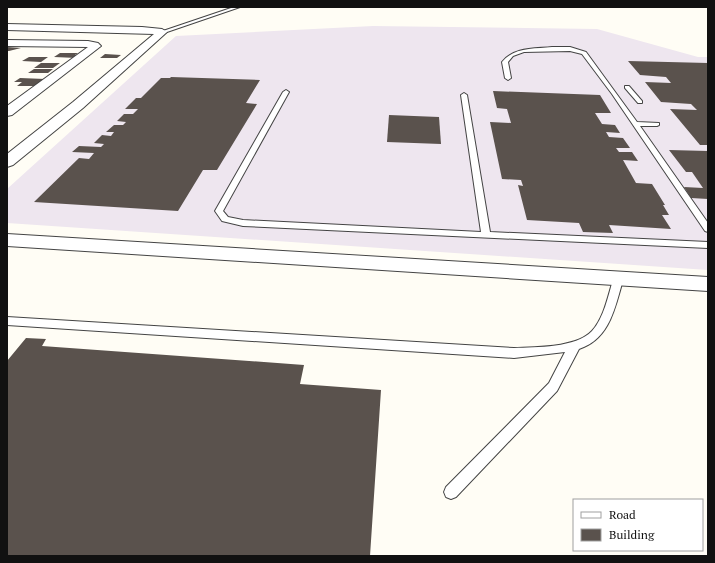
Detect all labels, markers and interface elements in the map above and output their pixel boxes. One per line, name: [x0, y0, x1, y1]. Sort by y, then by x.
legend: [573, 499, 703, 551]
text: Road: [609, 507, 636, 522]
text: Building: [609, 527, 655, 542]

